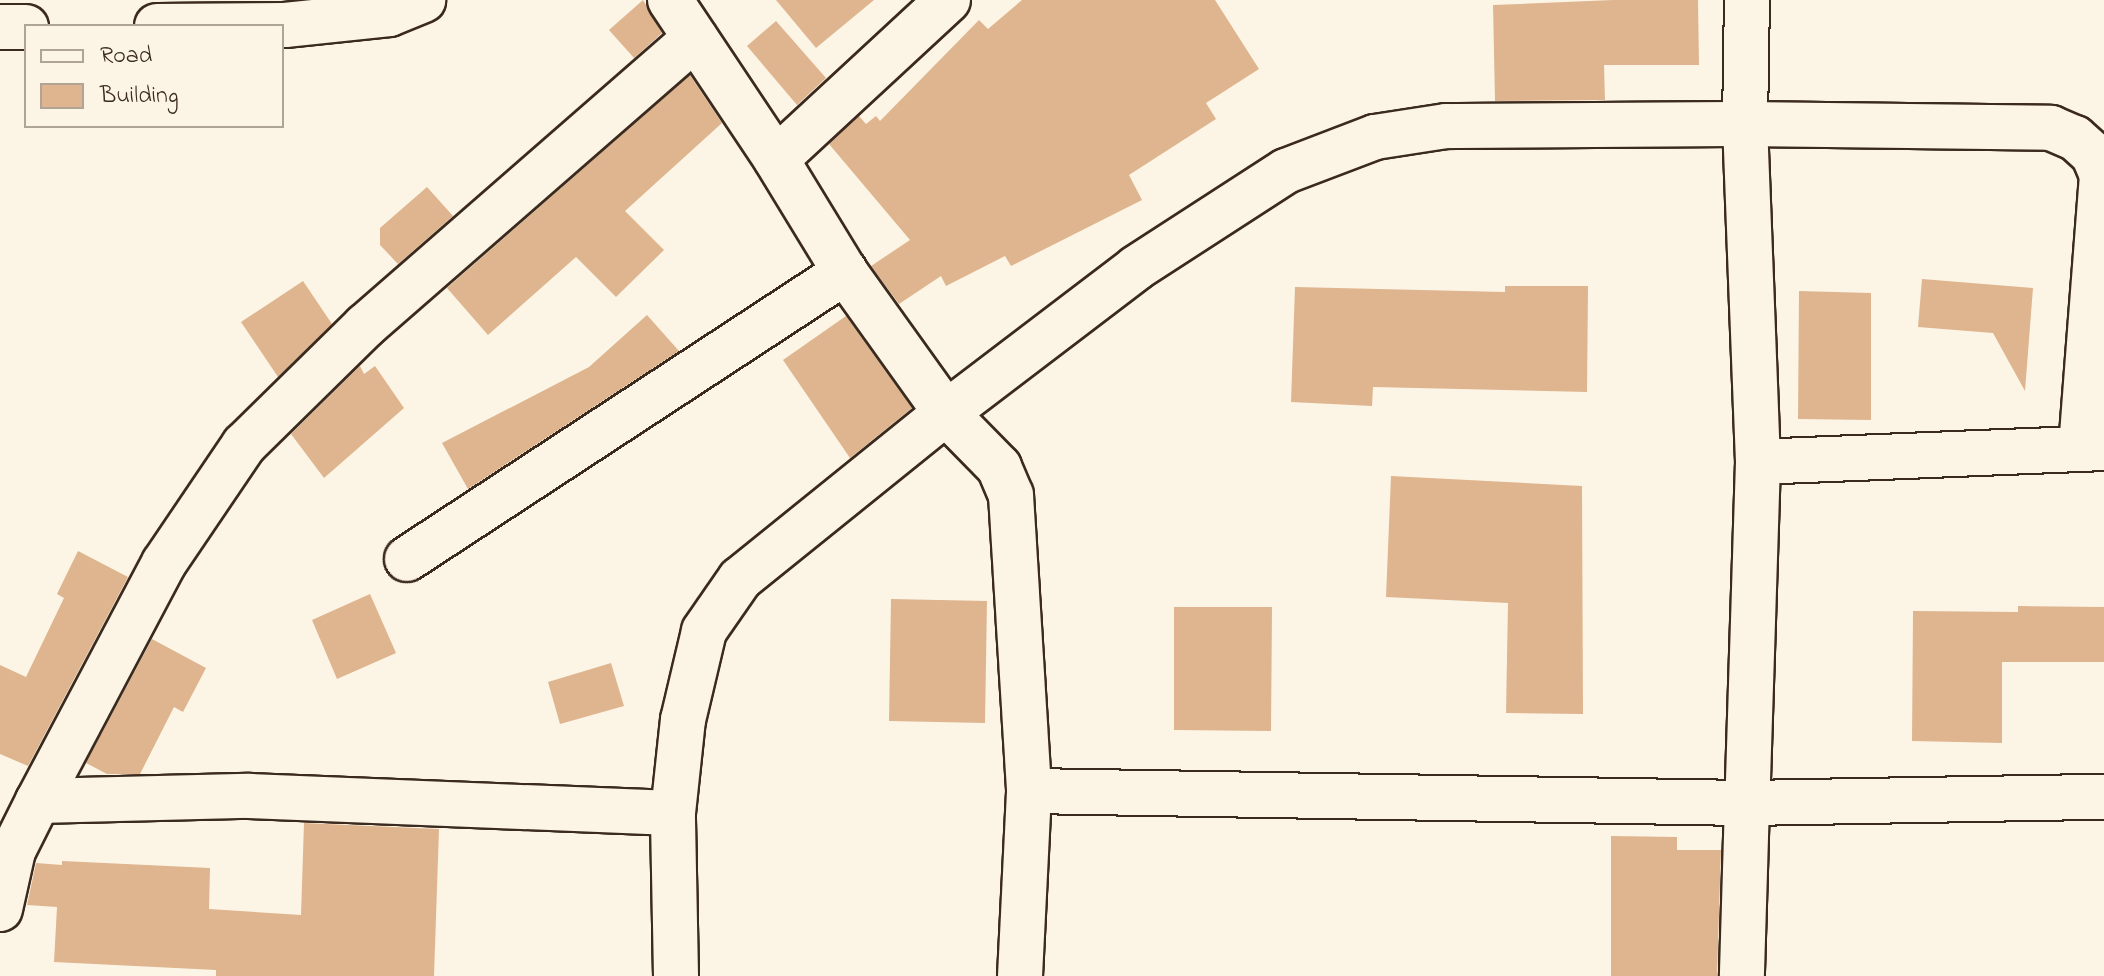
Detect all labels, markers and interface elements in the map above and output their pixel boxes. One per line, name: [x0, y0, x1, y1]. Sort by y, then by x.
legend: [24, 24, 284, 128]
text: Road: [100, 39, 152, 74]
text: Building: [100, 79, 179, 114]

